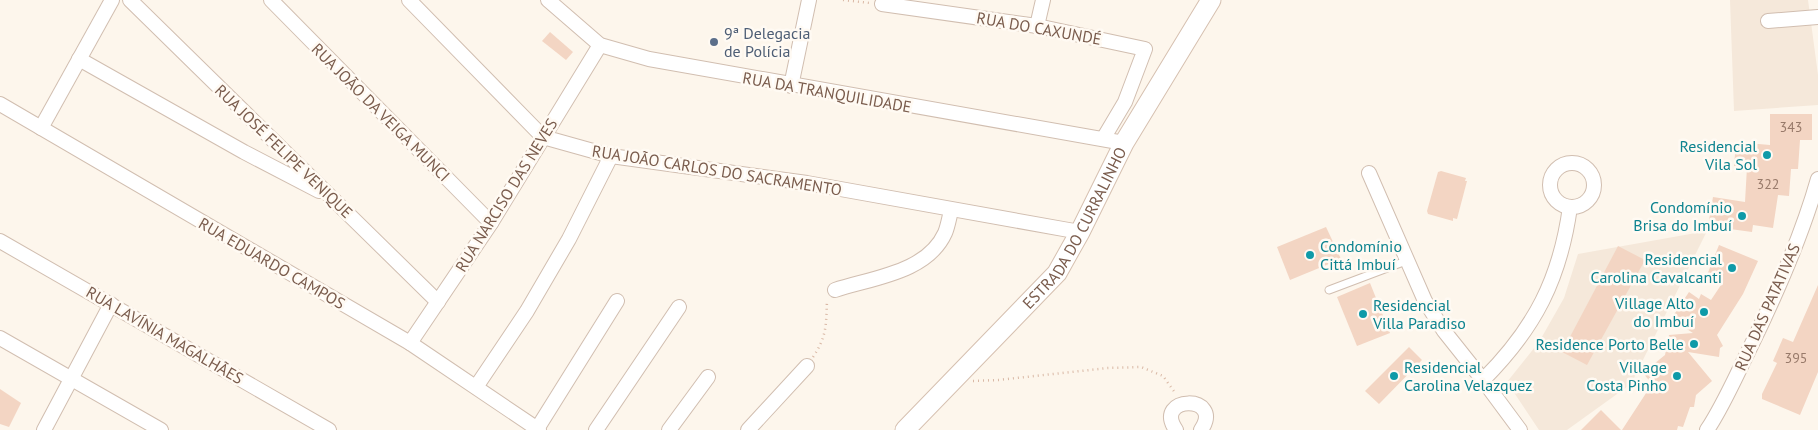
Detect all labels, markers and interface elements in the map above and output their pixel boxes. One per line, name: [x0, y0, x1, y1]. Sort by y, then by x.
street label: RUA DO CAXUNDÉ: [975, 7, 1103, 49]
place label: 9ª Delegacia de Polícia: [724, 23, 810, 61]
marker: 9ª Delegacia de Polícia: [708, 36, 720, 48]
street label: RUA JOÃO DA VEIGA MUNCI: [308, 39, 454, 185]
street label: RUA DA TRANQUILIDADE: [741, 67, 913, 117]
street label: RUA JOSÉ FELIPE VENIQUE: [211, 80, 357, 222]
street label: RUA NARCISO DAS NEVES: [451, 115, 561, 275]
house number: 343: [1780, 118, 1802, 136]
place label: Residencial Vila Sol: [1679, 136, 1757, 174]
street label: RUA JOÃO CARLOS DO SACRAMENTO: [591, 140, 843, 200]
street label: ESTRADA DO CURRALINHO: [1018, 144, 1130, 313]
marker: Residencial Vila Sol: [1761, 149, 1773, 161]
house number: 322: [1757, 175, 1779, 193]
place label: Condomínio Brisa do Imbuí: [1633, 197, 1732, 235]
marker: Condomínio Brisa do Imbuí: [1736, 210, 1748, 222]
street label: RUA EDUARDO CAMPOS: [195, 213, 349, 313]
place label: Condomínio Cittá Imbuí: [1320, 236, 1402, 274]
street label: RUA DAS PATATIVAS: [1730, 240, 1804, 374]
marker: Condomínio Cittá Imbuí: [1304, 249, 1316, 261]
place label: Residencial Carolina Cavalcanti: [1591, 249, 1722, 287]
marker: Residencial Carolina Cavalcanti: [1726, 262, 1738, 274]
street label: RUA LAVÍNIA MAGALHÃES: [83, 282, 247, 388]
place label: Village Alto do Imbuí: [1614, 293, 1694, 331]
place label: Residencial Villa Paradiso: [1372, 295, 1466, 333]
marker: Village Alto do Imbuí: [1698, 306, 1710, 318]
marker: Residencial Villa Paradiso: [1357, 308, 1369, 320]
place label: Residence Porto Belle: [1535, 334, 1684, 354]
marker: Residence Porto Belle: [1688, 338, 1700, 350]
house number: 395: [1785, 349, 1807, 367]
place label: Residencial Carolina Velazquez: [1404, 357, 1532, 395]
place label: Village Costa Pinho: [1586, 357, 1667, 395]
marker: Residencial Carolina Velazquez: [1388, 370, 1400, 382]
marker: Village Costa Pinho: [1671, 370, 1683, 382]

